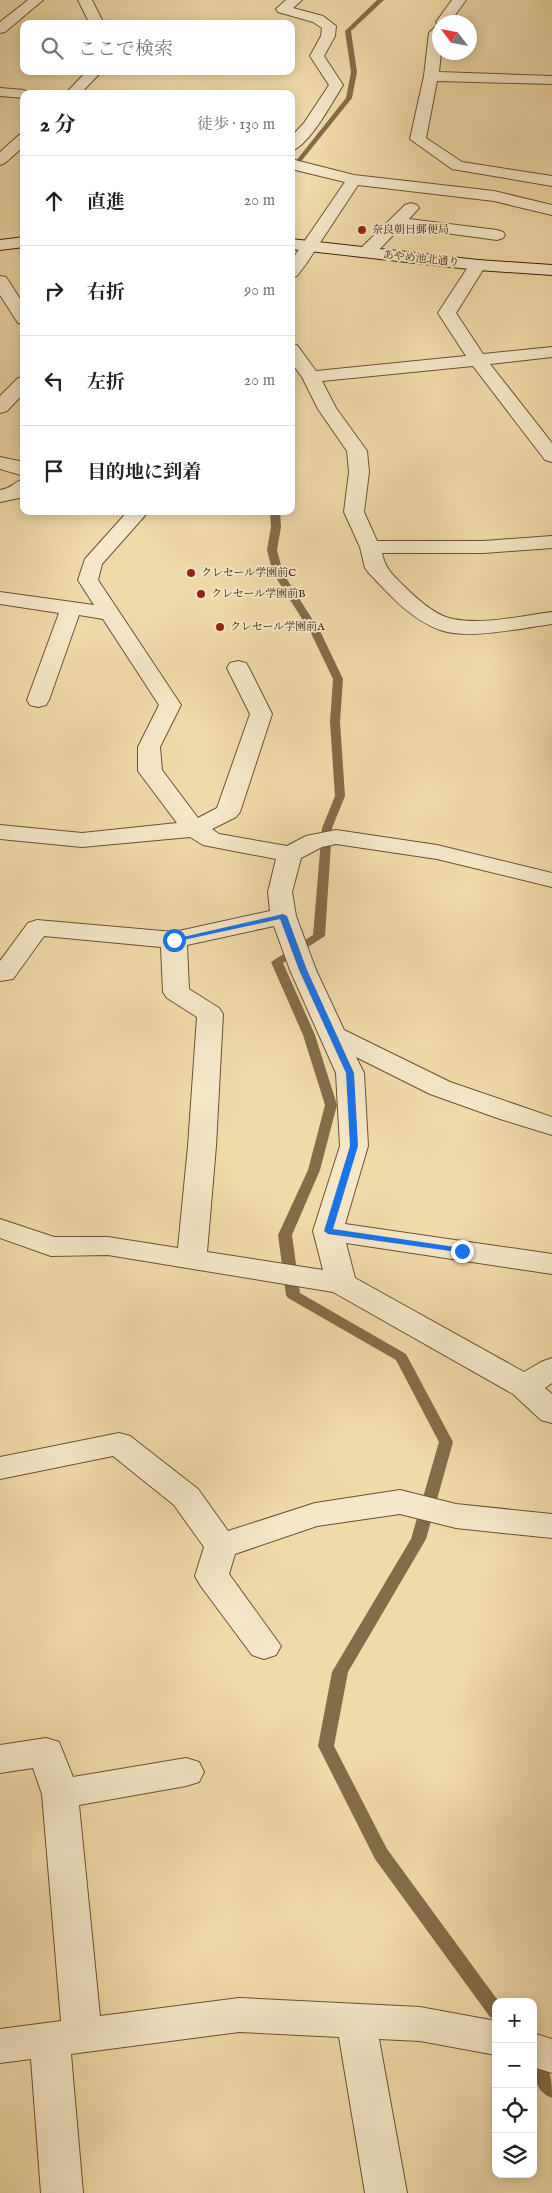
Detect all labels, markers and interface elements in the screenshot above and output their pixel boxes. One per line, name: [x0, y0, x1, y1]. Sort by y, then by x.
north arrow: [432, 15, 477, 60]
search box: [20, 20, 295, 75]
icon: search: [38, 34, 66, 62]
text: ここで検索: [78, 38, 173, 62]
text: 2 分: [40, 112, 75, 139]
text: 徒歩 · 130 m: [197, 115, 275, 135]
icon: ahead: [40, 187, 68, 215]
text: 直進: [87, 191, 125, 215]
text: 20 m: [244, 191, 275, 211]
place label: 奈良朝日郵便局: [372, 223, 449, 237]
marker: 奈良朝日郵便局: [356, 224, 368, 236]
street label: あやめ池北通り: [382, 248, 460, 270]
icon: right: [40, 277, 68, 305]
text: 右折: [87, 281, 125, 305]
text: 90 m: [244, 281, 275, 301]
icon: left: [40, 367, 68, 395]
text: 左折: [87, 371, 125, 395]
text: 20 m: [244, 371, 275, 391]
icon: arrive: [40, 457, 68, 485]
text: 目的地に到着: [87, 461, 201, 485]
place label: クレセール学園前C: [201, 566, 296, 580]
marker: クレセール学園前C: [185, 567, 197, 579]
place label: クレセール学園前B: [211, 587, 306, 601]
marker: クレセール学園前B: [195, 588, 207, 600]
place label: クレセール学園前A: [230, 620, 325, 634]
marker: クレセール学園前A: [214, 621, 226, 633]
route start: [163, 929, 186, 952]
route end: [451, 1240, 474, 1263]
map controls: [492, 1998, 537, 2178]
button: +: [492, 1998, 537, 2043]
button: −: [492, 2043, 537, 2088]
button: locate: [492, 2088, 537, 2133]
button: layers: [492, 2133, 537, 2178]

